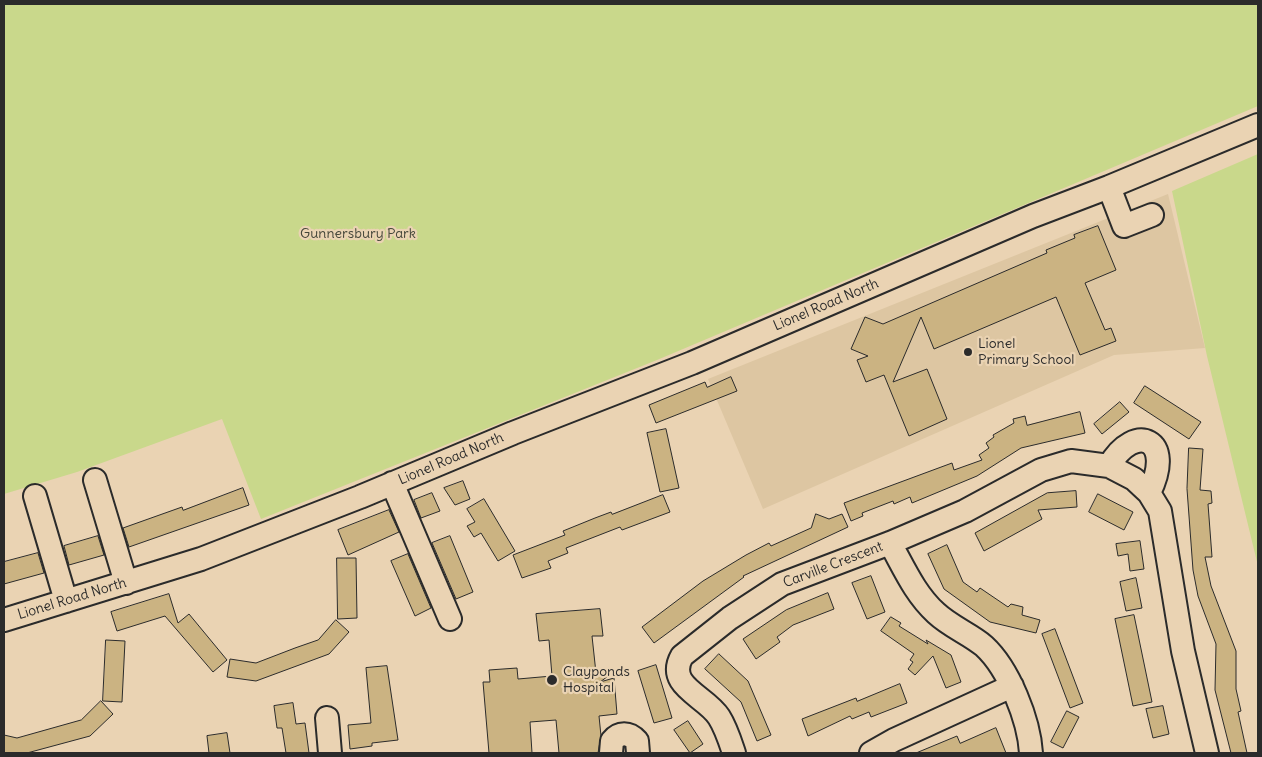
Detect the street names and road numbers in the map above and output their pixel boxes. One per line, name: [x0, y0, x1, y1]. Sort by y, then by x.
street label: Lionel Road North: [771, 275, 881, 335]
street label: Lionel Road North: [396, 429, 506, 489]
street label: Carville Crescent: [781, 538, 885, 592]
street label: Lionel Road North: [16, 574, 128, 624]

